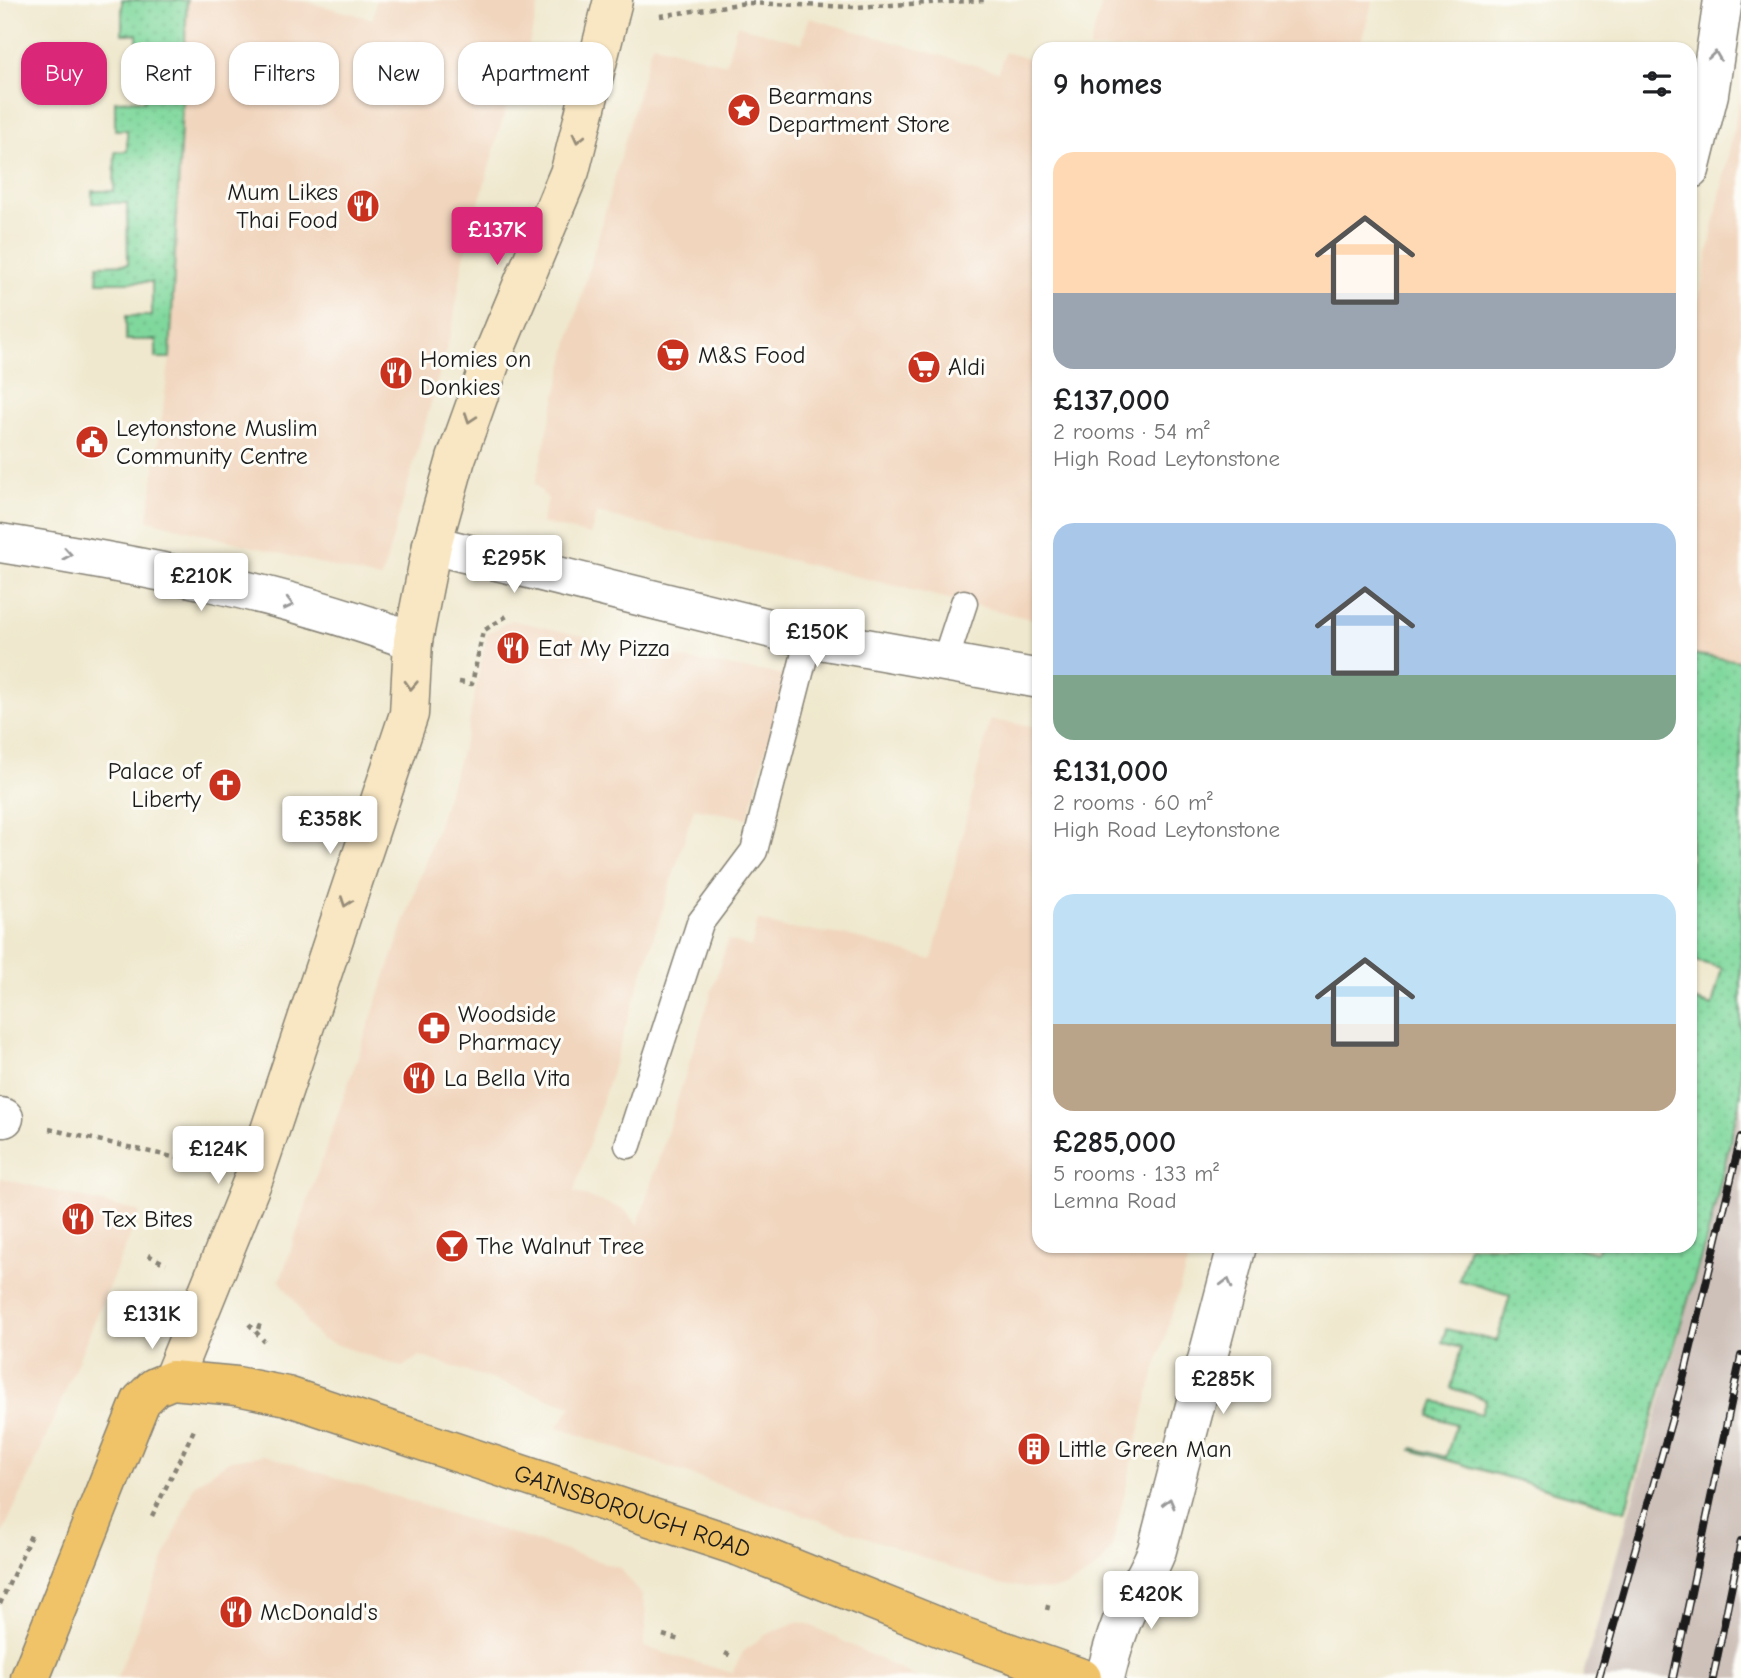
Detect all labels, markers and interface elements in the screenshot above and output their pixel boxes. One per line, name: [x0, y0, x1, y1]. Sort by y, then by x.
chip: Buy: [21, 42, 107, 105]
chip: Rent: [121, 42, 215, 105]
chip: Filters: [229, 42, 339, 105]
chip: New: [353, 42, 444, 105]
chip: Apartment: [458, 42, 613, 105]
one-way arrow: [1707, 50, 1722, 62]
icon: filters: [1638, 65, 1676, 103]
text: 9 homes: [1053, 67, 1162, 102]
place label: Bearmans Department Store: [768, 82, 950, 138]
place icon: Bearmans Department Store: [725, 91, 763, 129]
one-way arrow: [572, 131, 586, 143]
place label: Mum Likes Thai Food: [227, 178, 338, 234]
restaurant icon: Mum Likes Thai Food: [344, 187, 382, 225]
icon: home: [1302, 197, 1428, 323]
pin: £137K: [448, 208, 546, 267]
text: £137K: [468, 216, 526, 243]
supermarket icon: M&S Food: [654, 336, 692, 374]
place label: M&S Food: [698, 341, 805, 369]
place label: Homies on Donkies: [420, 345, 531, 401]
supermarket icon: Aldi: [905, 348, 943, 386]
place label: Aldi: [948, 353, 985, 381]
restaurant icon: Homies on Donkies: [377, 354, 415, 392]
text: £137,000: [1053, 383, 1170, 418]
one-way arrow: [465, 412, 479, 424]
place label: Leytonstone Muslim Community Centre: [116, 414, 318, 470]
text: 2 rooms · 54 m²: [1053, 418, 1210, 445]
public building icon: Leytonstone Muslim Community Centre: [73, 423, 111, 461]
text: High Road Leytonstone: [1053, 445, 1280, 472]
pin: £295K: [465, 536, 563, 595]
text: £295K: [482, 544, 546, 571]
one-way arrow: [61, 546, 73, 561]
pin: £210K: [152, 554, 250, 613]
text: £210K: [170, 562, 232, 589]
icon: home: [1302, 568, 1428, 694]
one-way arrow: [283, 595, 295, 610]
pin: £150K: [768, 610, 866, 669]
text: £150K: [786, 618, 848, 645]
restaurant icon: Eat My Pizza: [494, 629, 532, 667]
place label: Eat My Pizza: [538, 634, 670, 662]
one-way arrow: [403, 680, 418, 691]
text: £131,000: [1053, 754, 1168, 789]
place label: Palace of Liberty: [108, 757, 202, 813]
church icon: Palace of Liberty: [206, 766, 244, 804]
text: 2 rooms · 60 m²: [1053, 789, 1213, 816]
pin: £358K: [281, 796, 379, 856]
text: £358K: [298, 805, 362, 832]
text: High Road Leytonstone: [1053, 816, 1280, 843]
one-way arrow: [340, 896, 354, 908]
icon: home: [1302, 939, 1428, 1065]
place label: Woodside Pharmacy: [458, 1000, 561, 1056]
pharmacy icon: Woodside Pharmacy: [415, 1009, 453, 1047]
restaurant icon: La Bella Vita: [400, 1059, 438, 1097]
place label: La Bella Vita: [444, 1064, 571, 1092]
text: £285,000: [1053, 1125, 1176, 1160]
pin: £124K: [169, 1126, 267, 1186]
text: £124K: [189, 1135, 247, 1162]
text: 5 rooms · 133 m²: [1053, 1160, 1219, 1187]
text: Lemna Road: [1053, 1187, 1177, 1214]
restaurant icon: Tex Bites: [59, 1200, 97, 1238]
place label: Tex Bites: [102, 1205, 193, 1233]
bar icon: The Walnut Tree: [433, 1227, 471, 1265]
place label: The Walnut Tree: [476, 1232, 644, 1260]
one-way arrow: [1219, 1277, 1233, 1289]
pin: £131K: [103, 1292, 201, 1351]
text: £131K: [123, 1300, 181, 1327]
pin: £285K: [1174, 1356, 1272, 1416]
text: £285K: [1191, 1365, 1255, 1392]
building icon: Little Green Man: [1015, 1430, 1053, 1468]
place label: Little Green Man: [1058, 1435, 1232, 1463]
street label: GAINSBOROUGH ROAD: [511, 1459, 755, 1564]
one-way arrow: [1161, 1498, 1175, 1510]
pin: £420K: [1102, 1572, 1200, 1631]
text: £420K: [1119, 1580, 1183, 1607]
restaurant icon: McDonald's: [217, 1593, 255, 1631]
place label: McDonald's: [260, 1598, 378, 1626]

